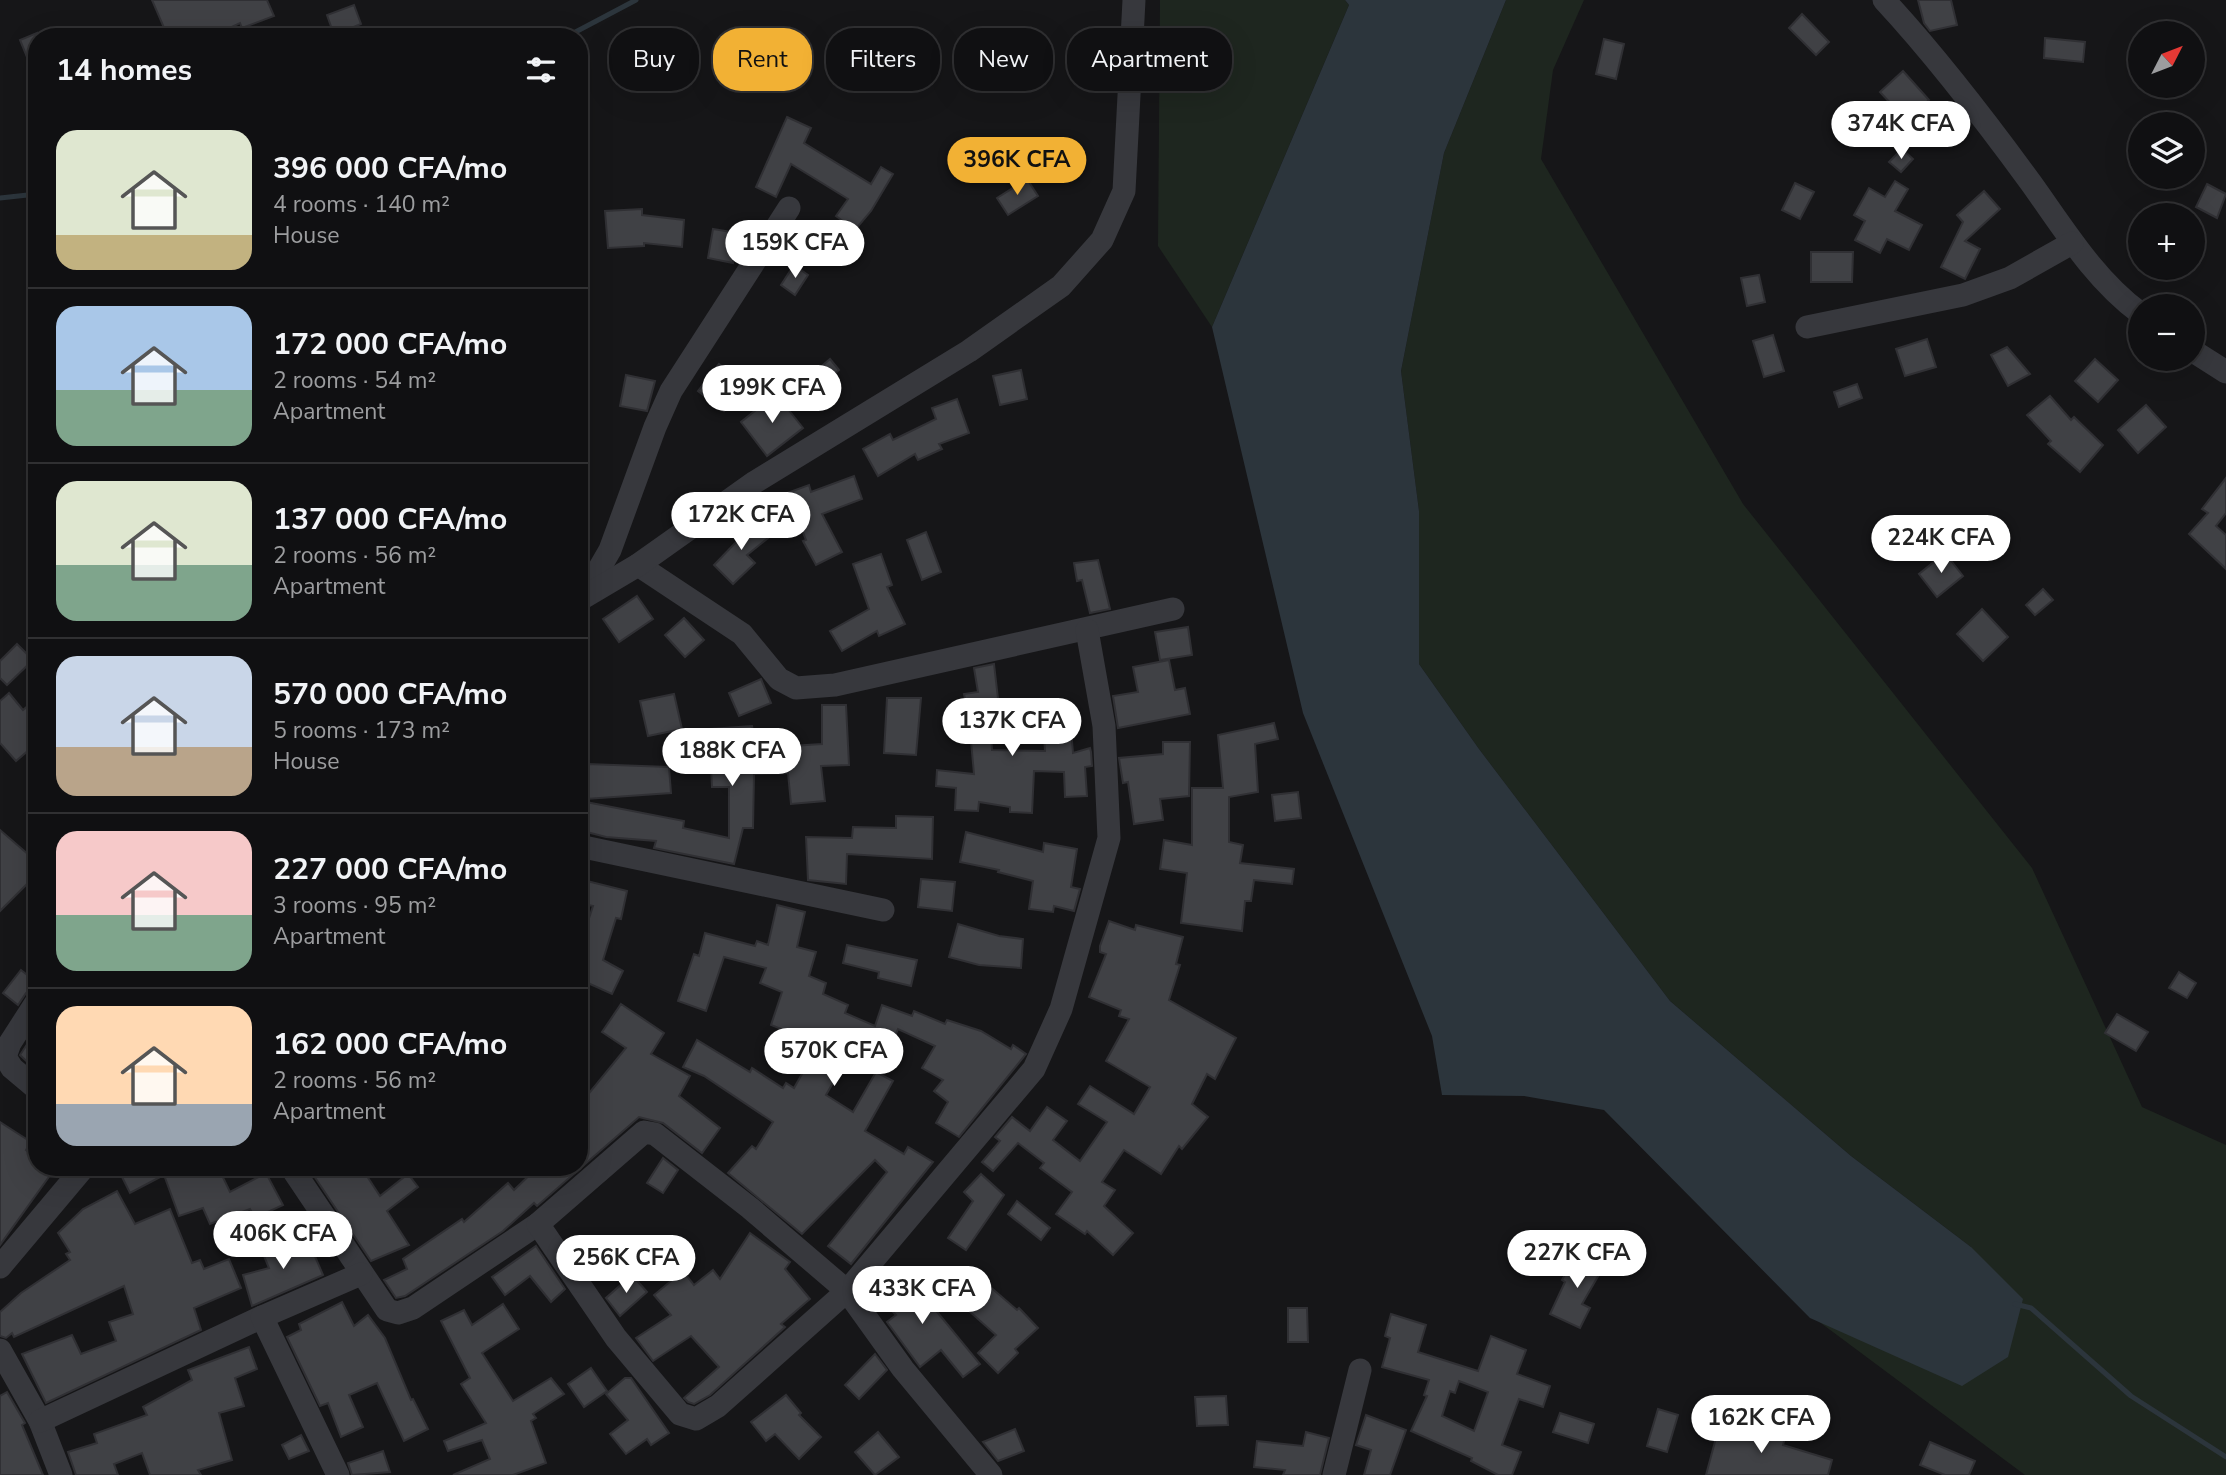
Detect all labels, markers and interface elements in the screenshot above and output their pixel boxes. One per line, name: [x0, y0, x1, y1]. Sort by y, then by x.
north arrow: [2128, 21, 2205, 98]
map controls: [2128, 21, 2205, 371]
chip: Buy: [609, 28, 699, 91]
chip: Rent: [713, 28, 812, 91]
chip: Filters: [826, 28, 940, 91]
chip: New: [954, 28, 1053, 91]
chip: Apartment: [1067, 28, 1232, 91]
text: 14 homes: [56, 50, 192, 91]
icon: filters: [522, 51, 560, 89]
pin: 374K CFA: [1829, 102, 1973, 161]
text: 374K CFA: [1847, 108, 1955, 139]
button: layers: [2128, 112, 2205, 189]
pin: 396K CFA: [945, 138, 1089, 197]
text: 396K CFA: [963, 144, 1071, 175]
text: 396 000 CFA/mo: [273, 148, 507, 189]
icon: home: [112, 158, 196, 242]
text: 4 rooms · 140 m²: [273, 189, 450, 220]
button: +: [2128, 203, 2205, 280]
text: House: [273, 220, 340, 251]
pin: 159K CFA: [723, 220, 867, 280]
text: 159K CFA: [741, 227, 849, 258]
button: −: [2128, 294, 2205, 371]
text: 172 000 CFA/mo: [273, 324, 507, 365]
icon: home: [112, 334, 196, 418]
text: 2 rooms · 54 m²: [273, 365, 436, 396]
pin: 199K CFA: [700, 366, 844, 425]
text: 199K CFA: [718, 372, 826, 403]
text: Apartment: [273, 396, 385, 427]
pin: 172K CFA: [669, 492, 813, 552]
text: 137 000 CFA/mo: [273, 499, 507, 540]
text: 172K CFA: [687, 499, 795, 530]
icon: home: [112, 509, 196, 593]
pin: 224K CFA: [1869, 516, 2013, 575]
text: 224K CFA: [1887, 522, 1995, 553]
text: 2 rooms · 56 m²: [273, 540, 436, 571]
text: Apartment: [273, 571, 385, 602]
text: 570 000 CFA/mo: [273, 674, 507, 715]
icon: home: [112, 684, 196, 768]
pin: 137K CFA: [940, 698, 1084, 758]
text: 137K CFA: [958, 705, 1066, 736]
text: 5 rooms · 173 m²: [273, 715, 450, 746]
pin: 188K CFA: [660, 728, 804, 788]
text: 188K CFA: [678, 735, 786, 766]
text: House: [273, 746, 340, 777]
text: 227 000 CFA/mo: [273, 849, 507, 890]
icon: home: [112, 859, 196, 943]
text: 3 rooms · 95 m²: [273, 890, 436, 921]
text: Apartment: [273, 921, 385, 952]
text: 162 000 CFA/mo: [273, 1024, 507, 1065]
pin: 570K CFA: [762, 1028, 906, 1088]
icon: home: [112, 1034, 196, 1118]
text: 570K CFA: [780, 1035, 888, 1066]
text: 2 rooms · 56 m²: [273, 1065, 436, 1096]
text: Apartment: [273, 1096, 385, 1127]
pin: 406K CFA: [211, 1212, 355, 1271]
text: 406K CFA: [229, 1218, 337, 1249]
pin: 227K CFA: [1505, 1230, 1649, 1290]
pin: 256K CFA: [554, 1236, 698, 1295]
text: 227K CFA: [1523, 1237, 1631, 1268]
text: 256K CFA: [572, 1242, 680, 1273]
pin: 433K CFA: [850, 1266, 994, 1326]
text: 433K CFA: [868, 1273, 976, 1304]
pin: 162K CFA: [1689, 1396, 1833, 1455]
text: 162K CFA: [1707, 1402, 1815, 1433]

